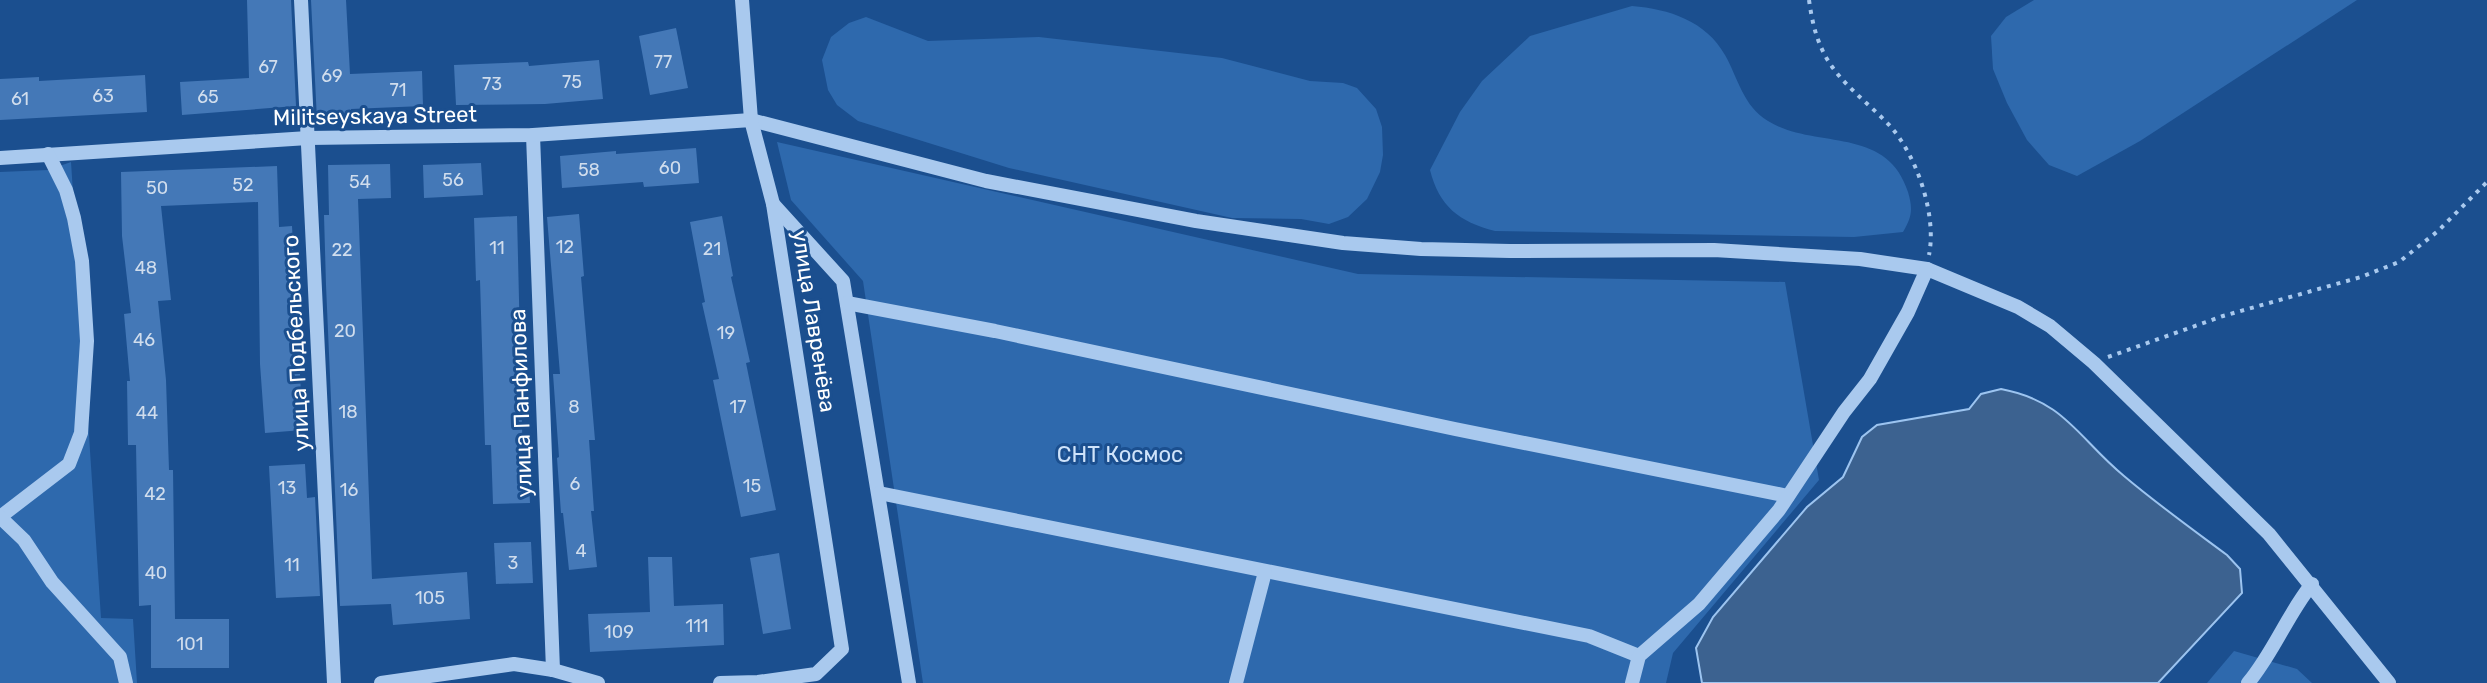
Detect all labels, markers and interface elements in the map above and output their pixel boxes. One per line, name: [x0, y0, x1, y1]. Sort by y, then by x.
house number: 77: [654, 51, 672, 73]
house number: 67: [258, 56, 278, 78]
house number: 69: [321, 65, 343, 87]
house number: 75: [562, 71, 582, 93]
house number: 73: [482, 73, 502, 95]
house number: 71: [390, 79, 406, 101]
house number: 63: [92, 85, 114, 107]
house number: 65: [197, 86, 219, 108]
house number: 61: [11, 88, 29, 110]
street label: Militseyskaya Street: [273, 101, 478, 131]
house number: 60: [659, 157, 681, 179]
house number: 58: [578, 159, 600, 181]
house number: 56: [442, 169, 464, 191]
house number: 54: [349, 171, 371, 193]
house number: 52: [232, 174, 254, 196]
house number: 50: [146, 177, 168, 199]
street label: улица Лавренёва: [786, 228, 842, 414]
street label: улица Подбельского: [277, 234, 315, 452]
house number: 12: [556, 236, 574, 258]
house number: 11: [489, 237, 505, 259]
house number: 21: [703, 238, 721, 260]
house number: 22: [331, 239, 353, 261]
house number: 48: [135, 257, 157, 279]
street label: улица Панфилова: [504, 308, 538, 498]
house number: 20: [334, 320, 356, 342]
house number: 19: [717, 322, 735, 344]
house number: 46: [133, 329, 155, 351]
house number: 8: [568, 396, 580, 418]
house number: 17: [730, 396, 746, 418]
house number: 18: [338, 401, 358, 423]
house number: 44: [136, 402, 158, 424]
park label: СНТ Космос: [1057, 441, 1183, 468]
house number: 6: [570, 473, 581, 495]
house number: 15: [743, 475, 761, 497]
house number: 13: [278, 477, 296, 499]
house number: 16: [340, 479, 358, 501]
house number: 42: [144, 483, 166, 505]
house number: 4: [575, 540, 587, 562]
house number: 3: [508, 552, 518, 574]
house number: 11: [284, 554, 300, 576]
house number: 40: [145, 562, 167, 584]
house number: 105: [415, 587, 445, 609]
house number: 111: [685, 615, 709, 637]
house number: 109: [604, 621, 634, 643]
house number: 101: [177, 633, 203, 655]

